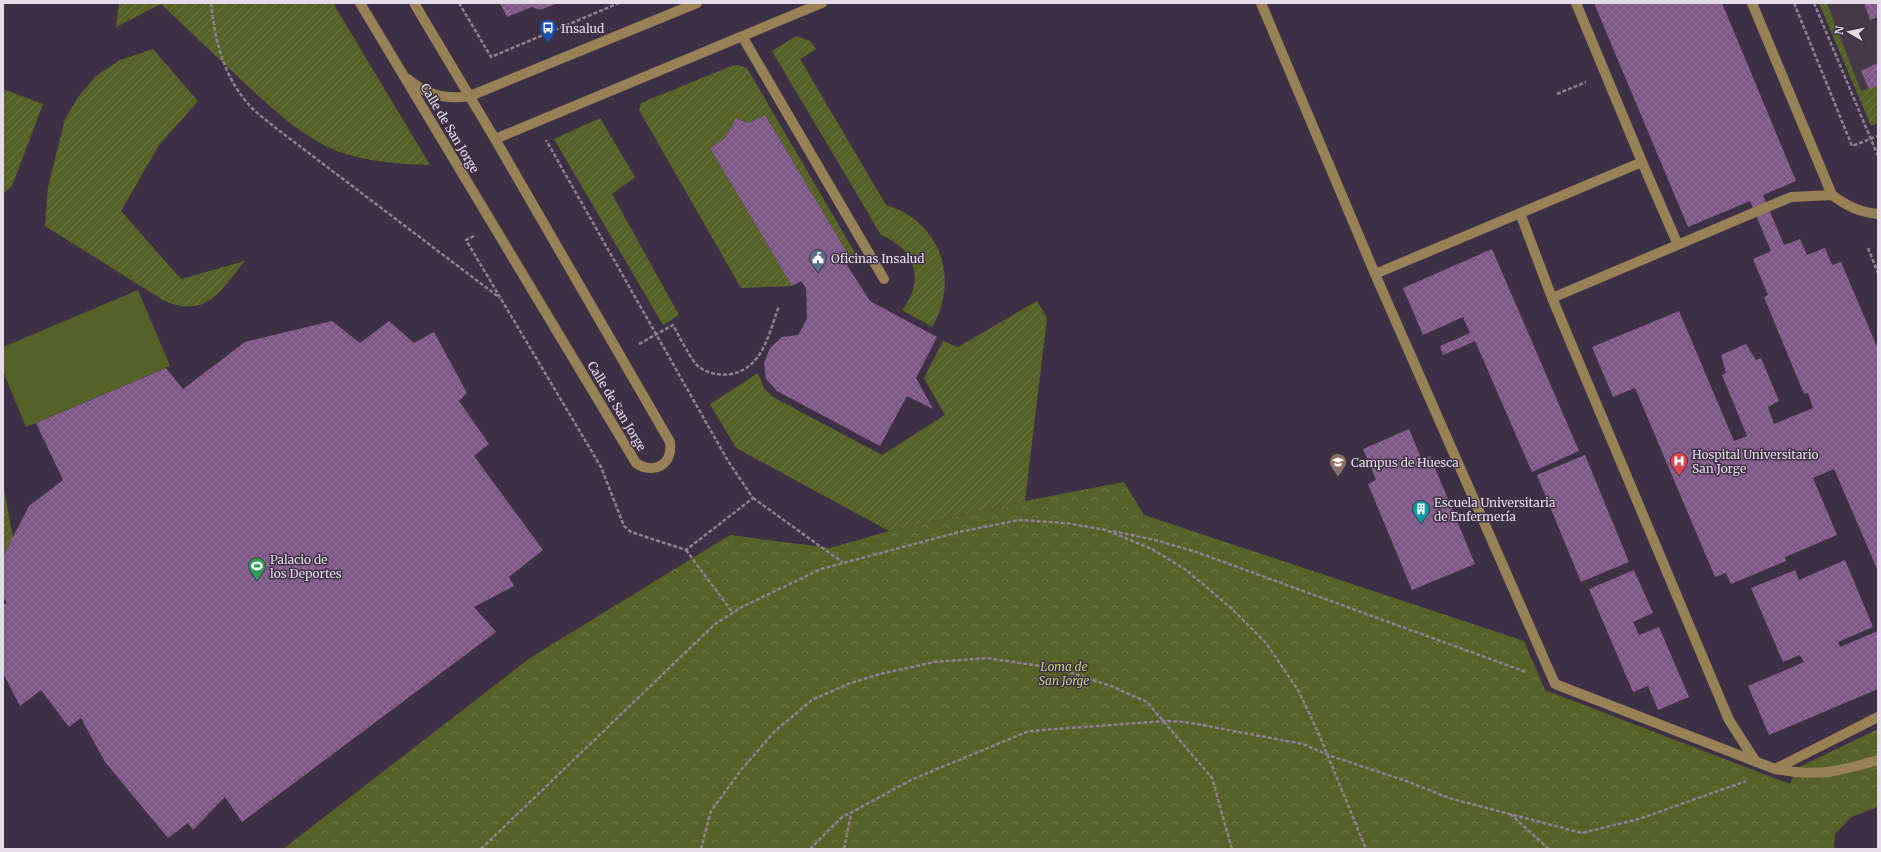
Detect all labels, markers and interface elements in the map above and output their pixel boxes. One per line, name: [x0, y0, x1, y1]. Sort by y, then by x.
north arrow: [1829, 12, 1869, 52]
bus stop icon: Insalud: [538, 18, 558, 43]
place label: Insalud: [561, 21, 604, 36]
text: N: [1832, 25, 1847, 36]
street label: Calle de San Jorge: [417, 81, 483, 175]
public building icon: Oficinas Insalud: [808, 248, 828, 273]
place label: Oficinas Insalud: [831, 251, 924, 266]
street label: Calle de San Jorge: [584, 359, 650, 453]
place label: Hospital Universitario San Jorge: [1692, 447, 1819, 476]
hospital icon: Hospital Universitario San Jorge: [1669, 451, 1689, 476]
school or university icon: Campus de Huesca: [1328, 452, 1348, 477]
place label: Campus de Huesca: [1351, 455, 1459, 470]
place label: Escuela Universitaria de Enfermería: [1434, 495, 1556, 524]
building icon: Escuela Universitaria de Enfermería: [1411, 499, 1431, 524]
place label: Palacio de los Deportes: [270, 552, 342, 581]
sports icon: Palacio de los Deportes: [247, 556, 267, 581]
park label: Loma de San Jorge: [1039, 659, 1089, 688]

